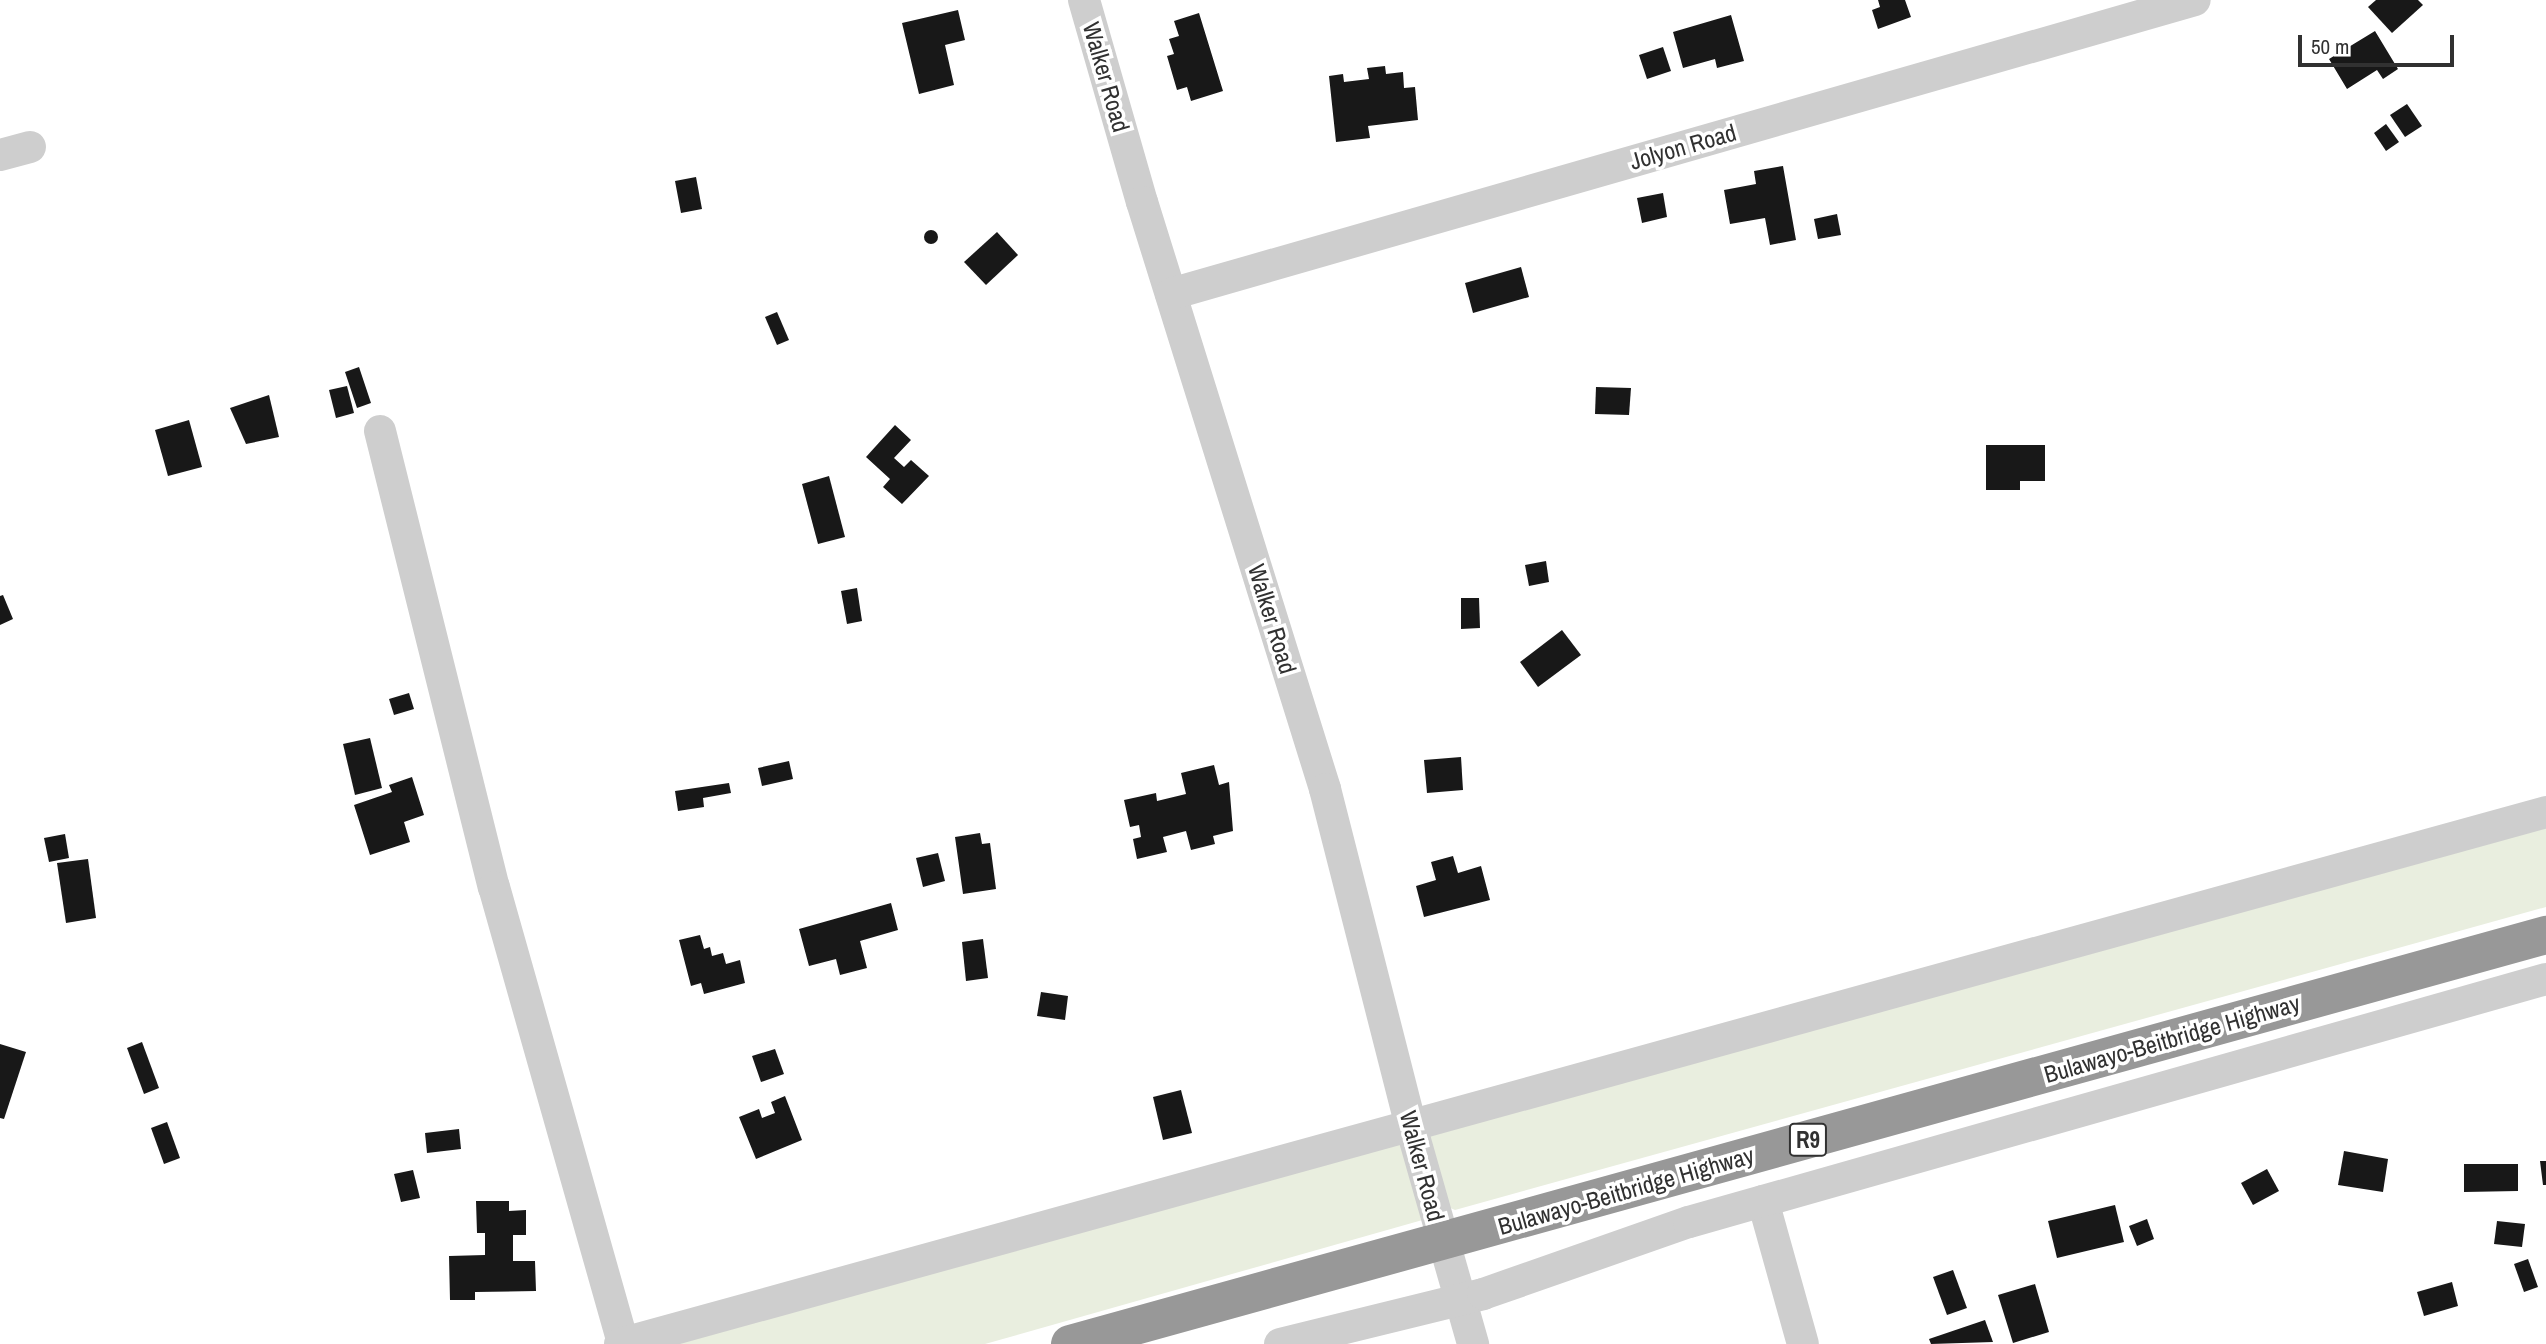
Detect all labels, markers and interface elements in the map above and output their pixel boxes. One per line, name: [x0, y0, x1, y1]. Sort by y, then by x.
street label: Walker Road: [1077, 19, 1135, 135]
scale bar: [2301, 21, 2457, 65]
text: 50 m: [2311, 32, 2349, 61]
street label: Jolyon Road: [1626, 118, 1740, 176]
street label: Walker Road: [1242, 561, 1302, 677]
street label: Bulawayo-Beitbridge Highway: [2041, 989, 2303, 1089]
street label: Walker Road: [1393, 1108, 1451, 1224]
road number: R9: [1789, 1120, 1827, 1160]
street label: Bulawayo-Beitbridge Highway: [1495, 1141, 1757, 1241]

